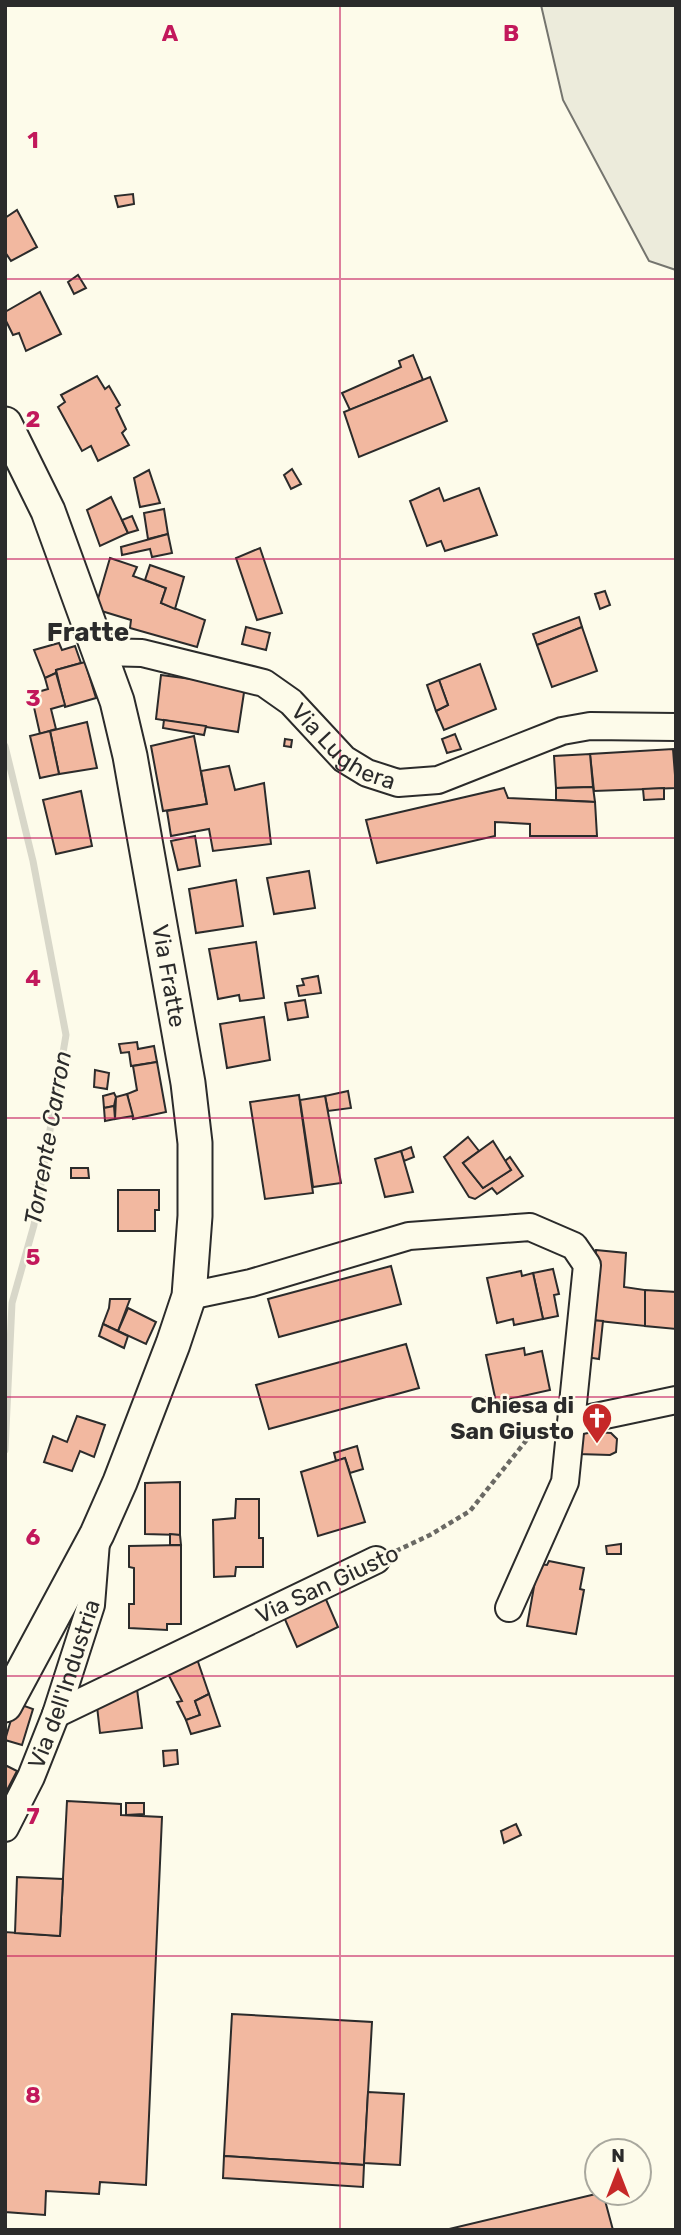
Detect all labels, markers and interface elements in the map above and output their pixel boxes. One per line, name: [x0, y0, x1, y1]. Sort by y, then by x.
text: A: [162, 19, 179, 47]
text: B: [503, 19, 519, 47]
text: 1: [27, 126, 39, 154]
text: 2: [26, 405, 40, 433]
district label: Fratte: [47, 617, 129, 648]
text: 3: [25, 684, 41, 712]
street label: Via Lughera: [285, 697, 399, 795]
street label: Via Fratte: [146, 922, 192, 1030]
text: 4: [25, 964, 41, 992]
water label: Torrente Carron: [19, 1049, 77, 1227]
text: 5: [26, 1243, 41, 1271]
place label: Chiesa di San Giusto: [450, 1391, 574, 1445]
church icon: Chiesa di San Giusto: [580, 1401, 614, 1445]
text: 6: [26, 1523, 41, 1551]
street label: Via San Giusto: [251, 1539, 403, 1629]
street label: Via dell'Industria: [22, 1596, 106, 1773]
text: 7: [26, 1802, 40, 1830]
text: 8: [25, 2081, 41, 2109]
north arrow: [583, 2137, 653, 2207]
text: N: [611, 2144, 625, 2167]

